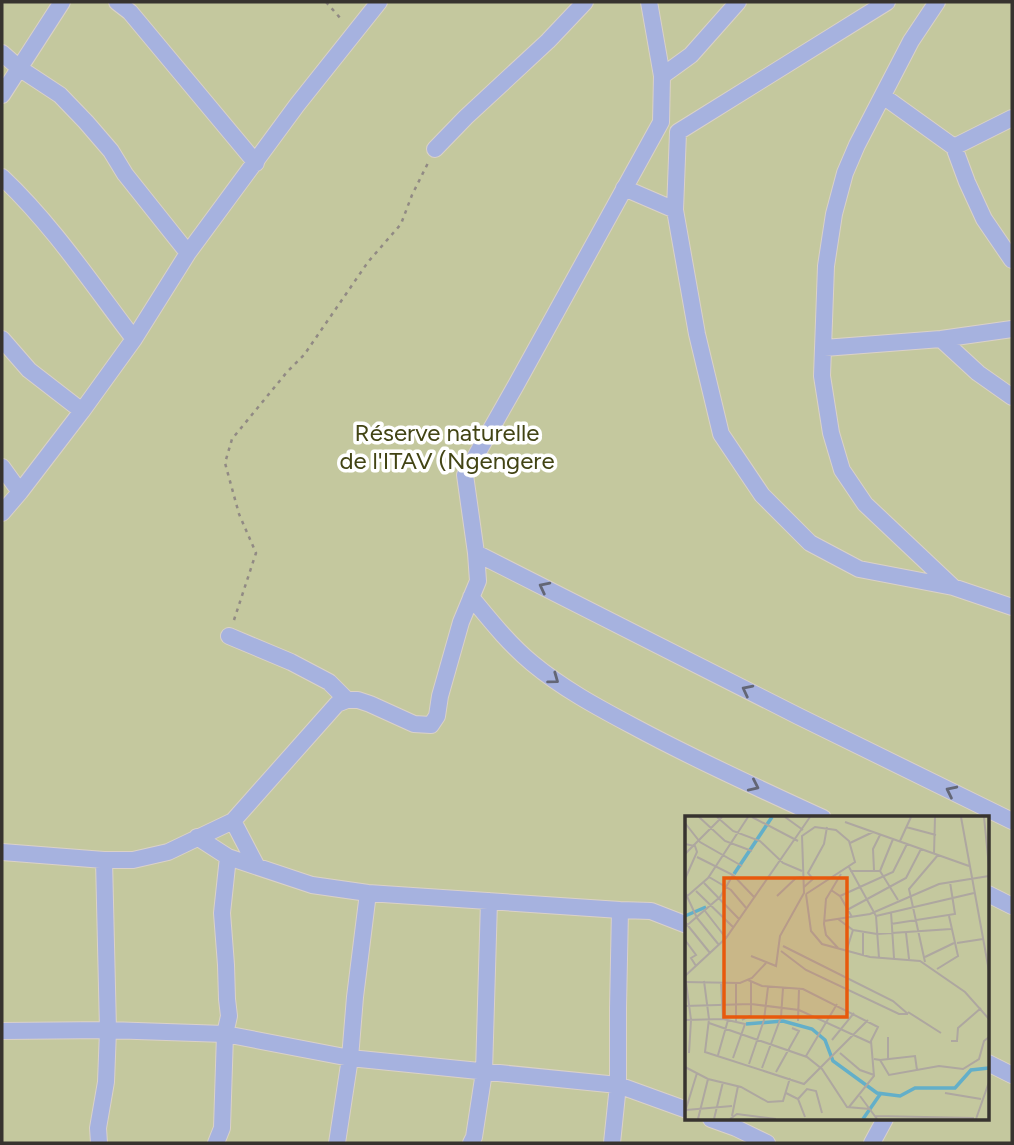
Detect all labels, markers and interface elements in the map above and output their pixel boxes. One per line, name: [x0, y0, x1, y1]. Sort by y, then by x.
park label: Réserve naturelle de l'ITAV (Ngengere: [339, 418, 555, 475]
one-way arrow: [539, 581, 551, 595]
one-way arrow: [546, 671, 558, 683]
one-way arrow: [742, 684, 754, 698]
one-way arrow: [747, 778, 759, 792]
one-way arrow: [946, 786, 958, 800]
inset map: [685, 816, 990, 1120]

